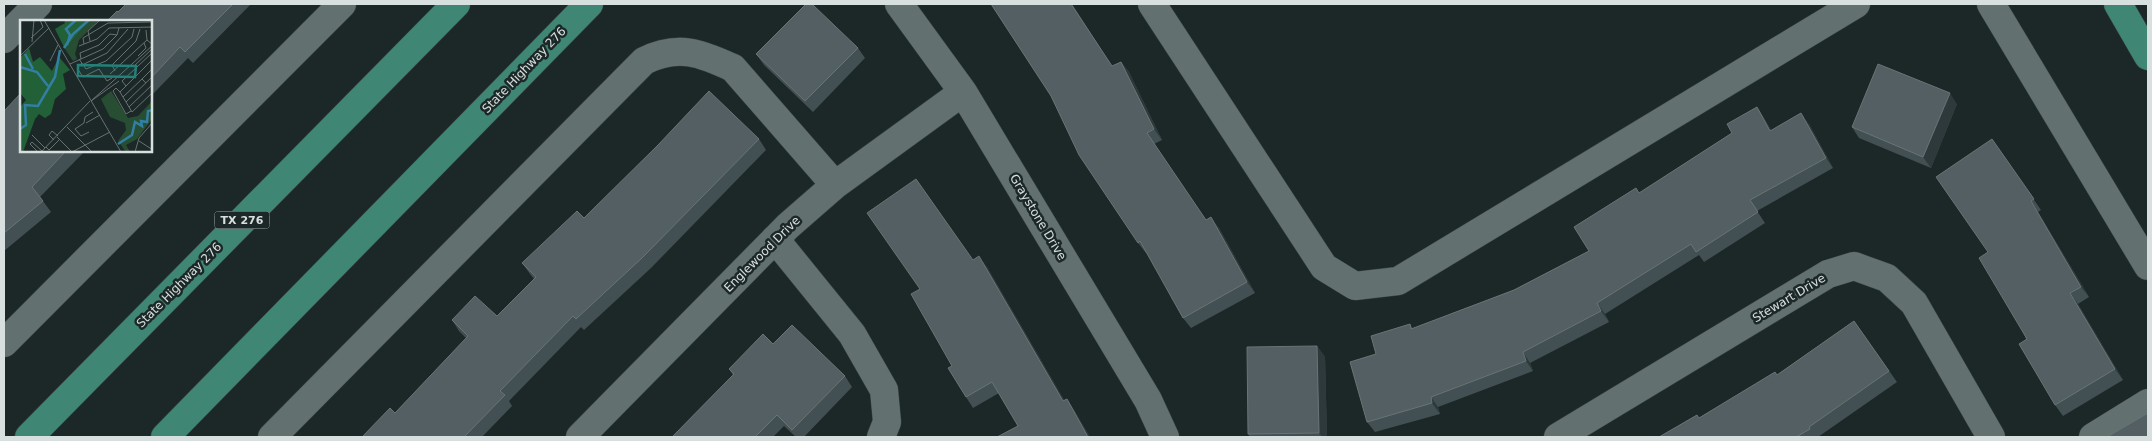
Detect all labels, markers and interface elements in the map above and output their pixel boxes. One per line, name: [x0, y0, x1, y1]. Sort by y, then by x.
inset map: [20, 20, 152, 152]
street label: State Highway 276: [479, 24, 569, 116]
street label: Graystone Drive: [1007, 171, 1069, 263]
road number: TX 276: [214, 212, 270, 228]
street label: Englewood Drive: [721, 213, 803, 295]
street label: State Highway 276: [134, 240, 224, 330]
street label: Stewart Drive: [1750, 271, 1828, 325]

